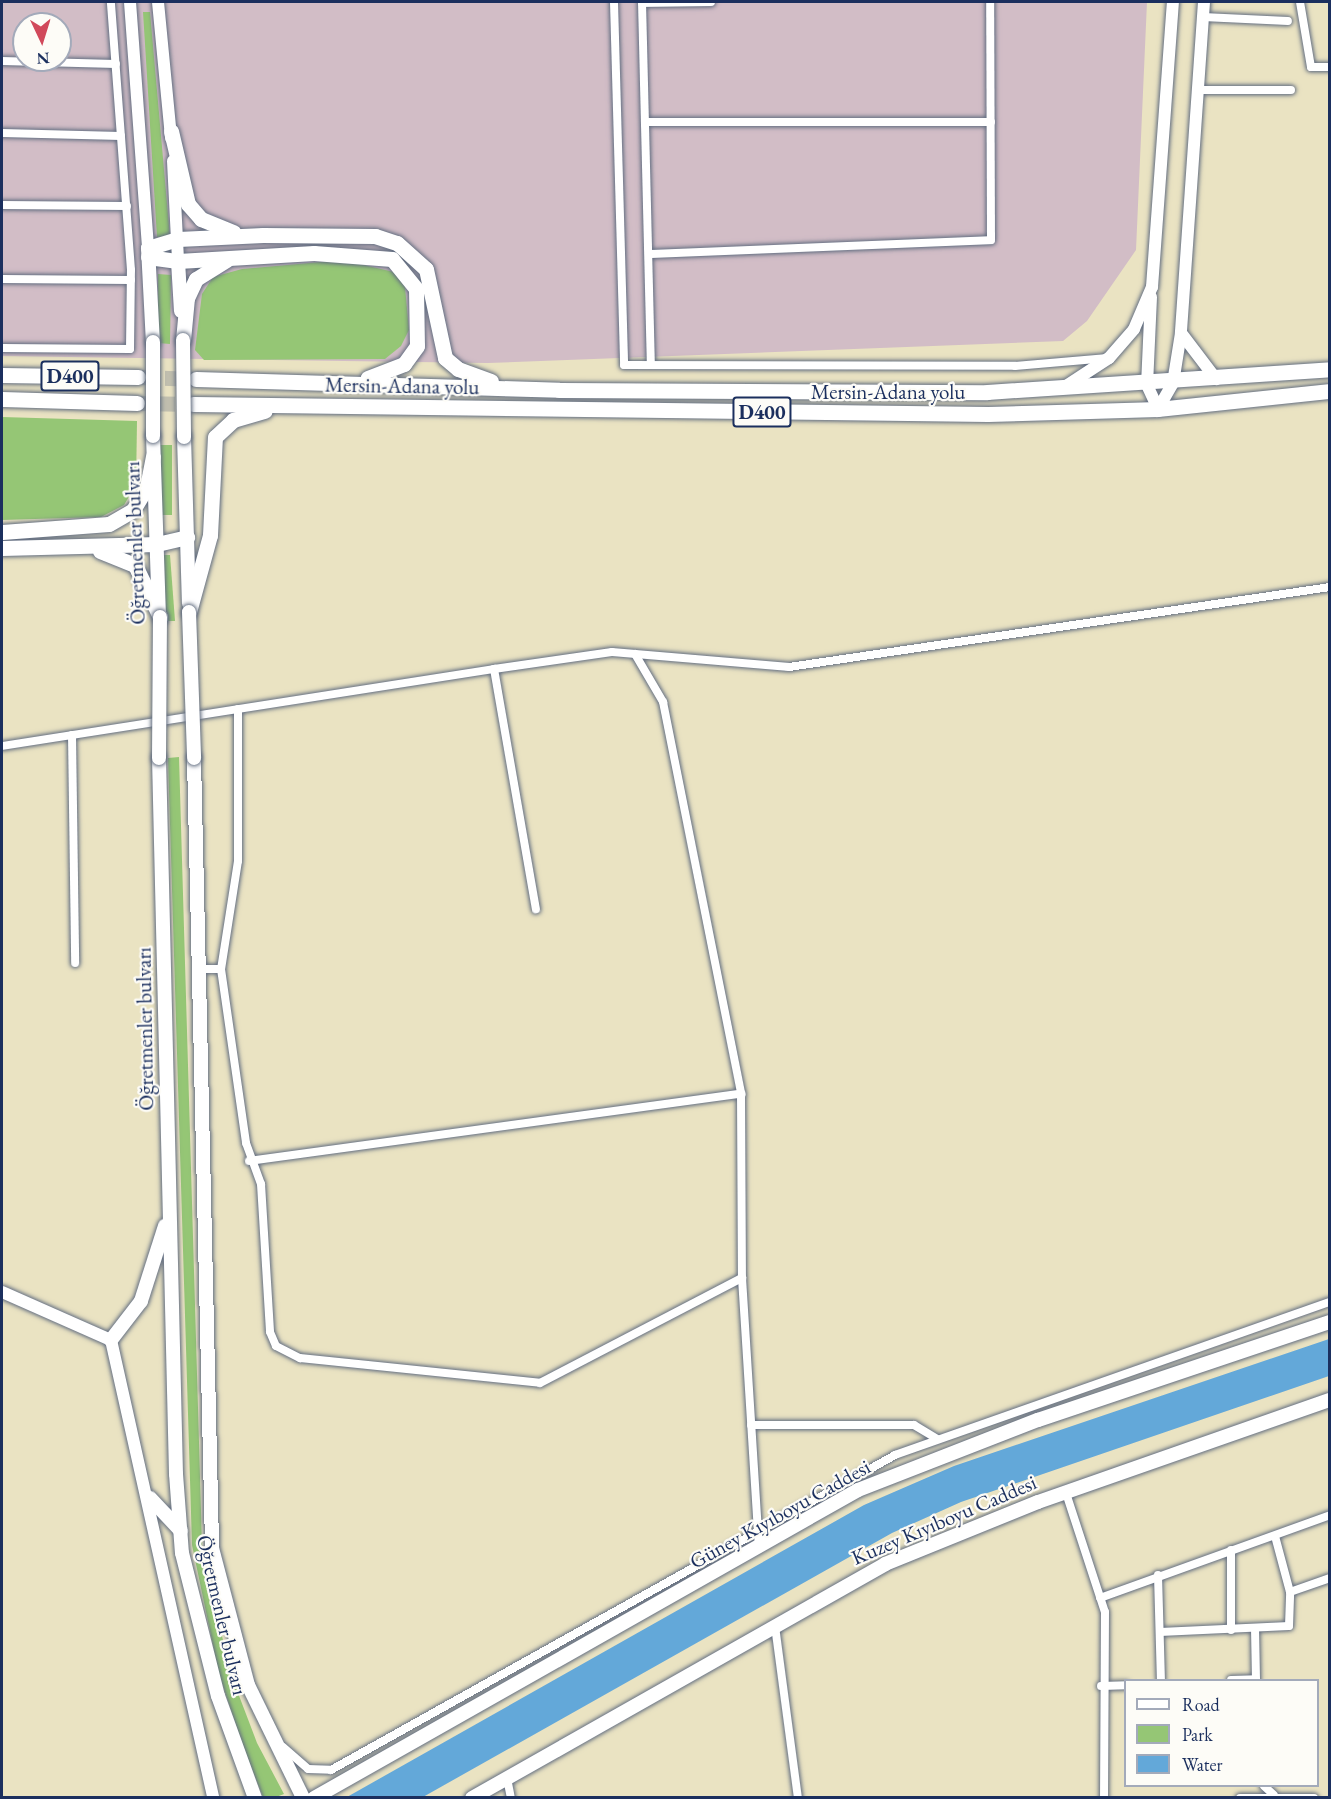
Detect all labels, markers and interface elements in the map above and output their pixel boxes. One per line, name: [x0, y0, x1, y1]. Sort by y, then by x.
north arrow: [12, 12, 72, 72]
text: N: [36, 48, 50, 69]
road number: D400: [40, 359, 100, 393]
street label: Mersin-Adana yolu: [325, 372, 479, 400]
street label: Mersin-Adana yolu: [811, 379, 965, 405]
road number: D400: [732, 395, 792, 429]
street label: Öğretmenler bulvarı: [120, 461, 150, 625]
street label: Öğretmenler bulvarı: [131, 947, 159, 1111]
street label: Güney Kıyıboyu Caddesi: [685, 1454, 875, 1574]
street label: Kuzey Kıyıboyu Caddesi: [848, 1470, 1040, 1570]
street label: Öğretmenler bulvarı: [191, 1533, 253, 1697]
legend: [1124, 1679, 1319, 1787]
text: Road: [1182, 1693, 1220, 1716]
text: Park: [1182, 1723, 1213, 1746]
text: Water: [1182, 1753, 1223, 1776]

